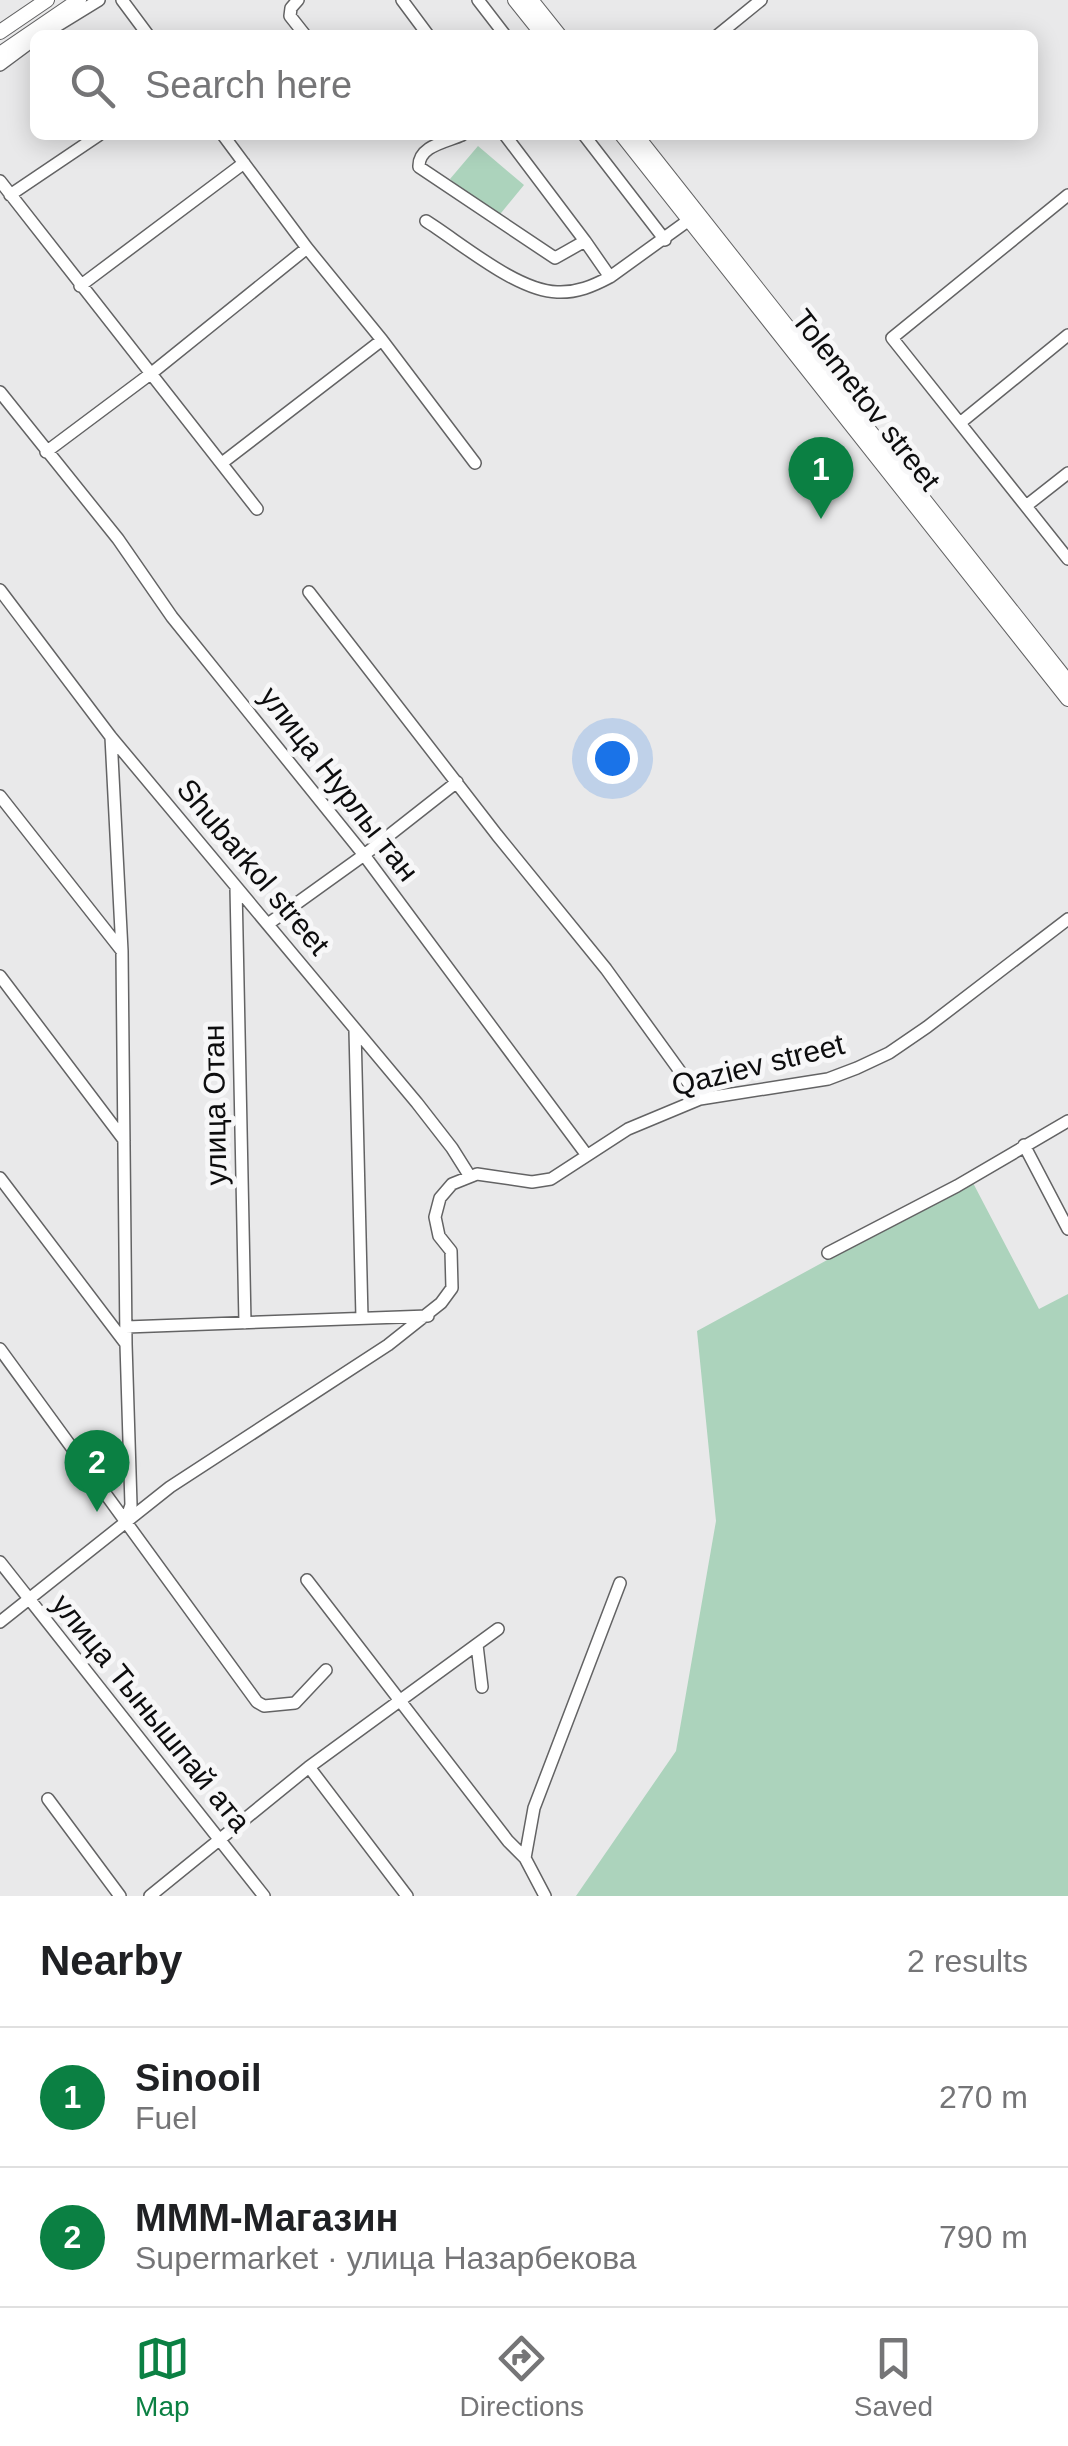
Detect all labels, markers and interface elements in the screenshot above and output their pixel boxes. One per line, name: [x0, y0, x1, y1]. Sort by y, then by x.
search box: [30, 30, 1038, 140]
icon: search: [65, 58, 120, 113]
text: Search here: [145, 64, 352, 106]
street label: Tolemetov street: [786, 303, 948, 497]
pin: 1: [788, 436, 854, 519]
street label: улица Нурлы тан: [253, 680, 425, 887]
your location: [587, 733, 638, 784]
street label: Shubarkol street: [171, 772, 337, 961]
street label: улица Отан: [197, 1024, 232, 1186]
street label: Qaziev street: [668, 1027, 848, 1102]
pin: 2: [64, 1430, 130, 1512]
street label: улица Тынышпай ата: [46, 1587, 257, 1838]
text: Nearby: [40, 1937, 182, 1984]
text: 2 results: [907, 1943, 1028, 1979]
text: Sinooil: [135, 2057, 262, 2099]
text: 1: [64, 2079, 81, 2115]
text: 270 m: [939, 2079, 1028, 2115]
text: Fuel: [135, 2100, 197, 2136]
text: МММ-Магазин: [135, 2197, 399, 2239]
text: 2: [64, 2219, 81, 2255]
text: 790 m: [939, 2219, 1028, 2255]
text: Supermarket · улица Назарбекова: [135, 2240, 637, 2276]
tab: Map: [135, 2331, 190, 2423]
tab: Directions: [460, 2331, 584, 2423]
tab: Saved: [854, 2331, 933, 2423]

